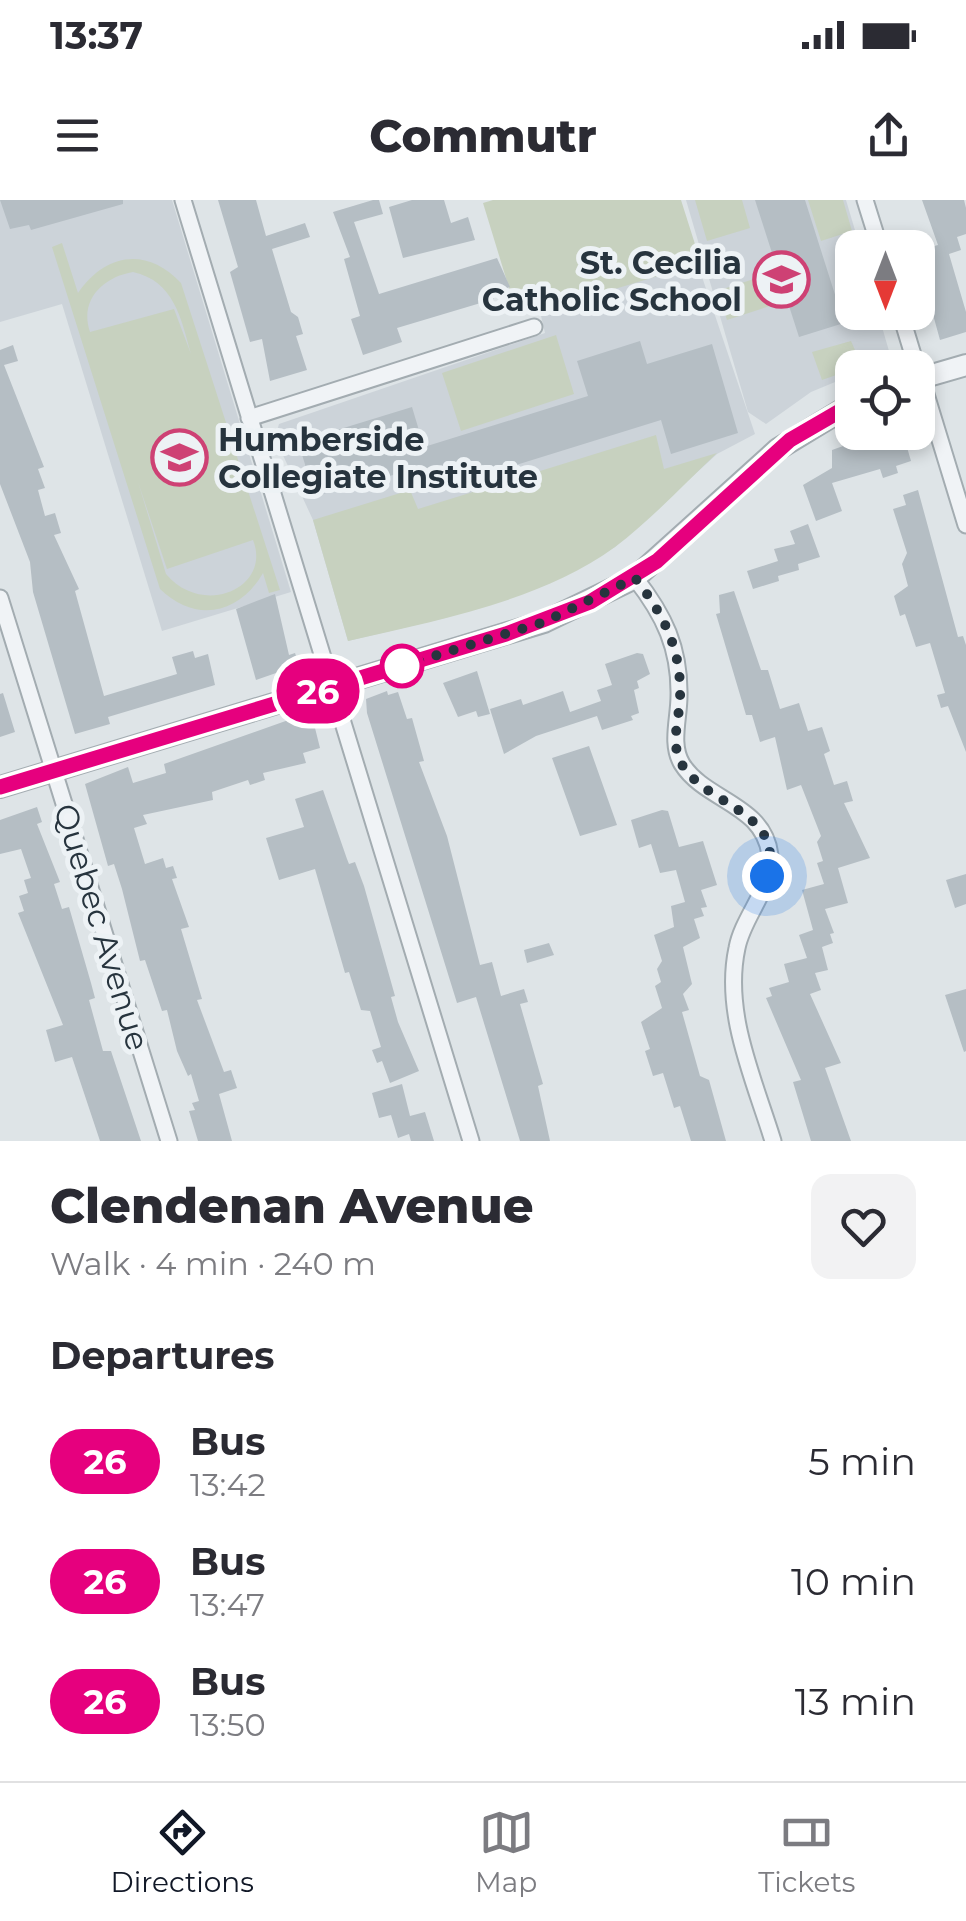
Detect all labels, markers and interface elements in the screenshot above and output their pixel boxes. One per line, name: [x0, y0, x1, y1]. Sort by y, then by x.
text: 13:37: [50, 12, 143, 59]
icon: menu: [50, 108, 105, 163]
text: Commutr: [369, 108, 597, 163]
icon: share: [861, 108, 916, 163]
north arrow: [835, 230, 935, 330]
map controls: [835, 230, 935, 450]
place label: St. Cecilia Catholic School: [482, 243, 742, 319]
school or university icon: St. Cecilia Catholic School: [751, 250, 811, 310]
button: locate: [835, 350, 935, 450]
place label: Humberside Collegiate Institute: [218, 420, 538, 496]
school or university icon: Humberside Collegiate Institute: [149, 427, 209, 487]
unlabelled marker: [381, 645, 423, 687]
line badge: 26: [273, 658, 363, 724]
text: 26: [297, 670, 339, 713]
street label: Quebec Avenue: [46, 799, 158, 1055]
your location: [742, 851, 792, 901]
button: heart: [811, 1174, 916, 1279]
text: Clendenan Avenue: [50, 1177, 534, 1235]
text: Walk · 4 min · 240 m: [50, 1244, 376, 1283]
text: Departures: [50, 1332, 274, 1379]
text: Bus: [190, 1418, 265, 1465]
text: 5 min: [808, 1438, 916, 1485]
text: 26: [84, 1440, 126, 1483]
text: 13:42: [190, 1465, 266, 1504]
text: Bus: [190, 1538, 265, 1585]
text: 10 min: [791, 1558, 916, 1605]
text: 26: [84, 1560, 126, 1603]
text: 13:47: [190, 1585, 265, 1624]
text: Bus: [190, 1658, 265, 1705]
text: 13 min: [795, 1678, 916, 1725]
text: 26: [84, 1680, 126, 1723]
text: 13:50: [190, 1705, 266, 1744]
tab: Directions: [111, 1805, 254, 1899]
tab: Map: [475, 1805, 537, 1899]
tab: Tickets: [758, 1805, 855, 1899]

